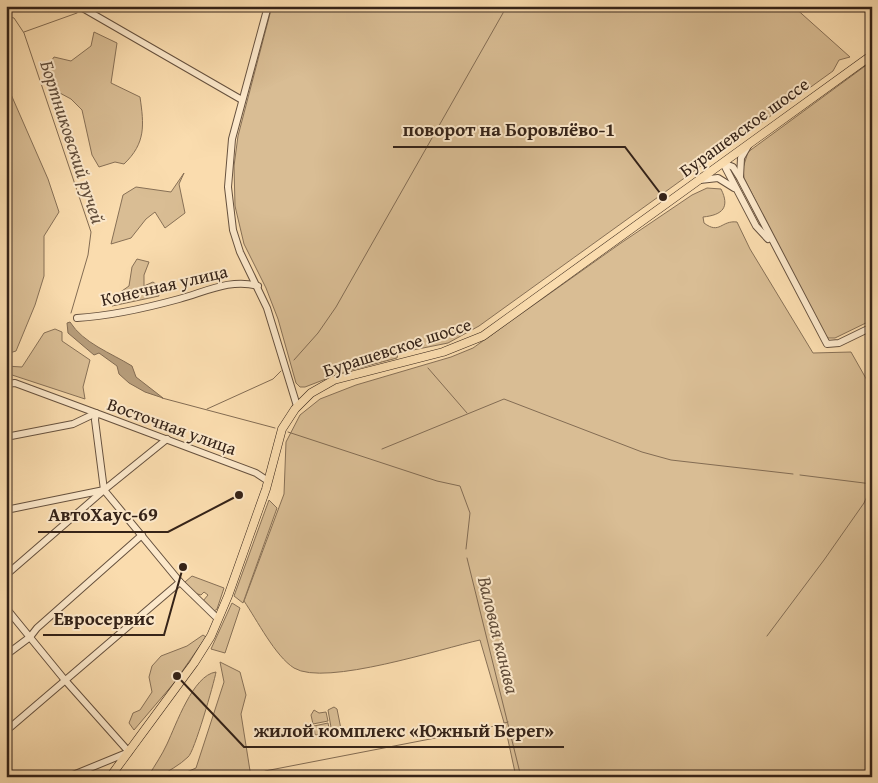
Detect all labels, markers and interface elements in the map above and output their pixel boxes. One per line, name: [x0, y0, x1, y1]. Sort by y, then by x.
water label: Бортниковский ручей: [33, 57, 113, 228]
street label: Бурашевское шоссе: [673, 71, 815, 183]
callout: поворот на Боровлёво-1: [393, 113, 625, 147]
text: поворот на Боровлёво-1: [403, 115, 615, 143]
street label: Конечная улица: [98, 257, 231, 313]
street label: Бурашевское шоссе: [319, 310, 475, 384]
street label: Восточная улица: [104, 390, 241, 462]
callout: АвтоХаус-69: [38, 498, 168, 532]
text: АвтоХаус-69: [48, 500, 158, 528]
water label: Валовая канава: [471, 572, 527, 697]
callout: Евросервис: [43, 601, 164, 635]
text: Евросервис: [54, 604, 155, 632]
callout: жилой комплекс «Южный Берег»: [244, 713, 564, 747]
text: жилой комплекс «Южный Берег»: [254, 716, 554, 744]

